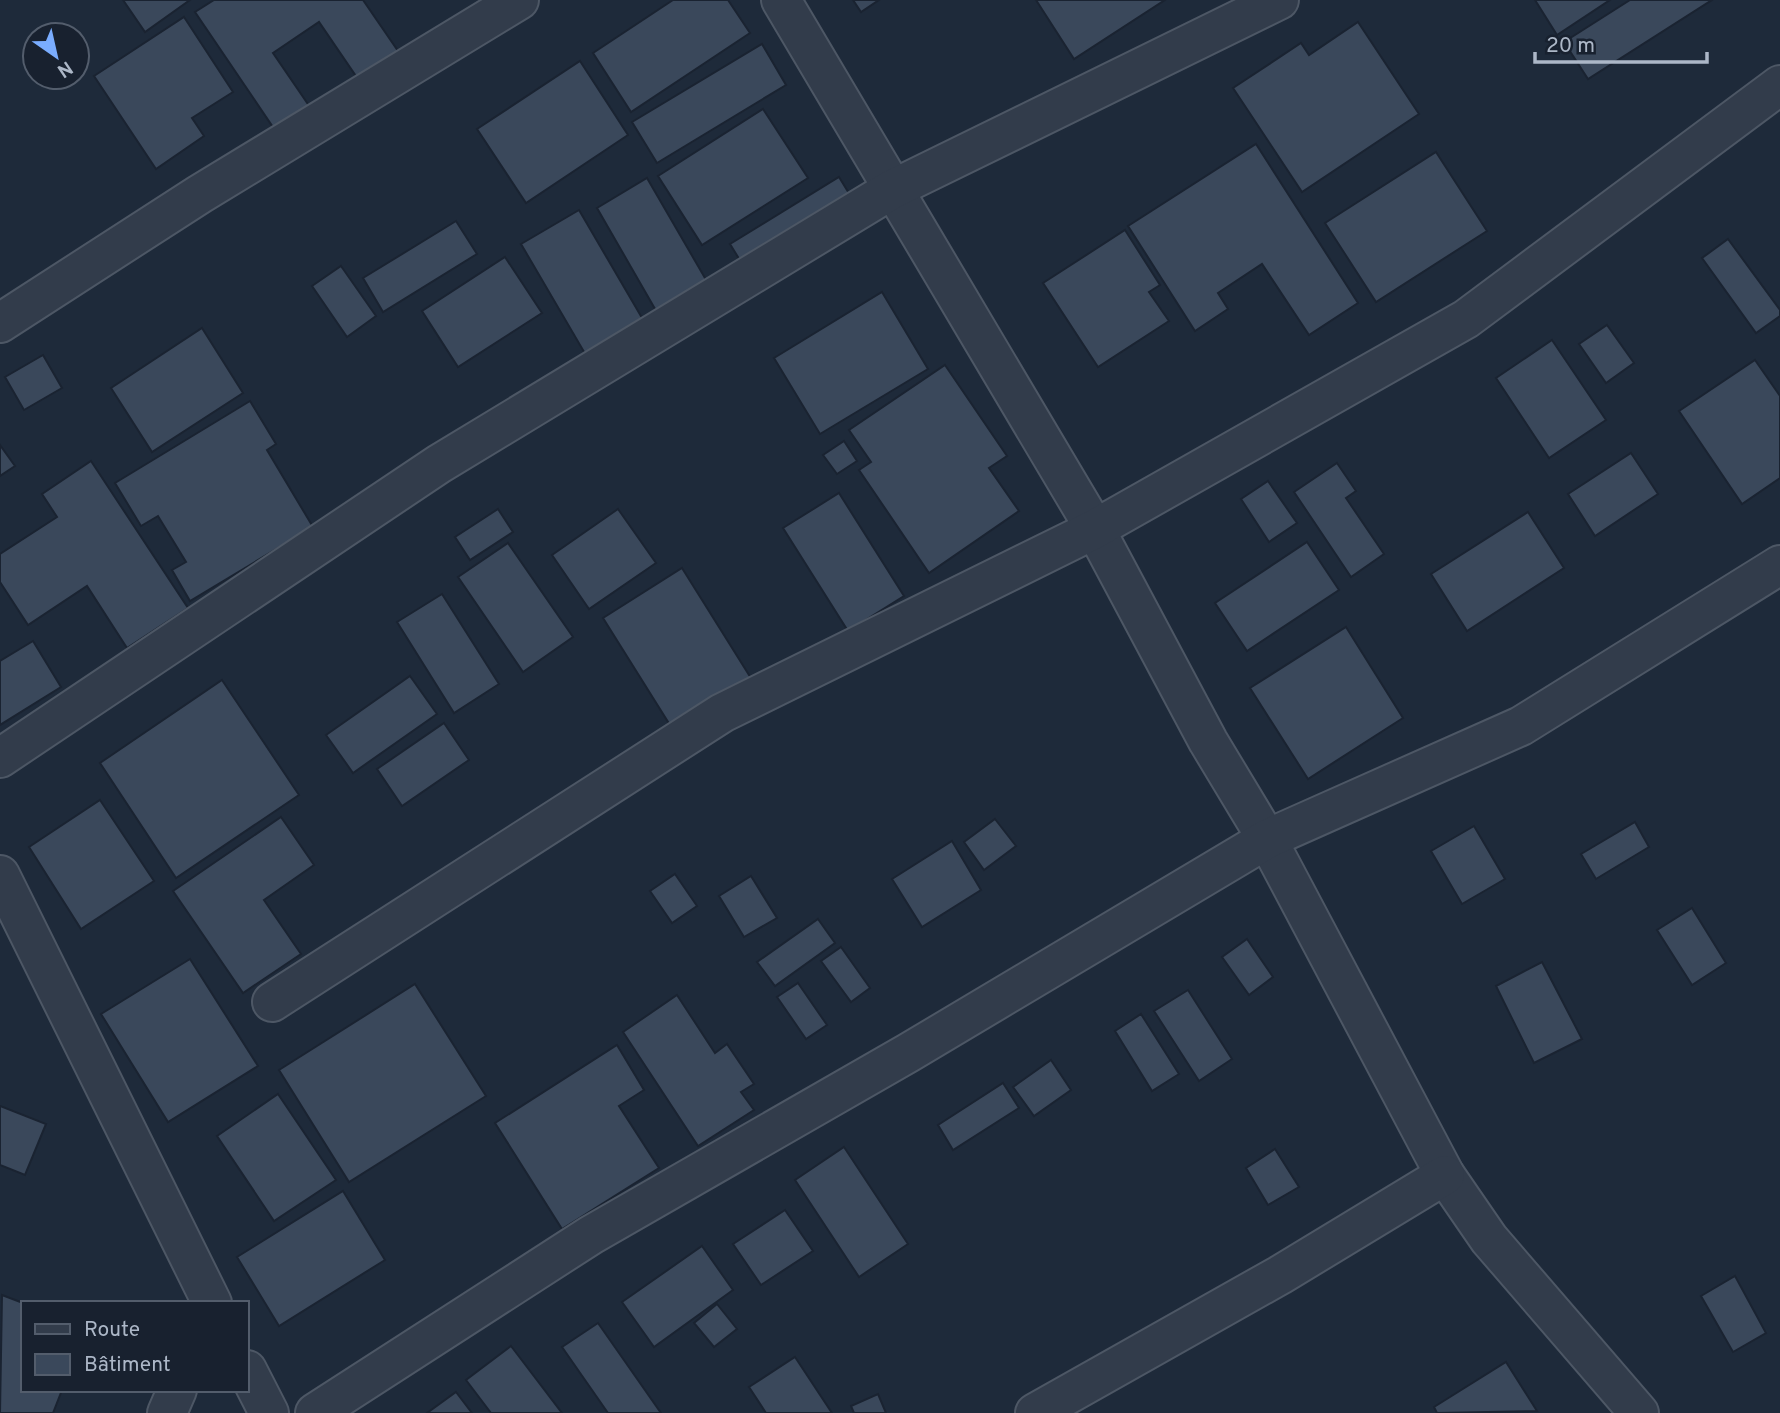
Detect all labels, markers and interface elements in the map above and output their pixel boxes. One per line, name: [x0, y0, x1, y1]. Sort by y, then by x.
north arrow: [21, 21, 91, 91]
scale bar: [1535, 21, 1706, 65]
text: 20 m: [1546, 33, 1595, 60]
text: N: [52, 55, 77, 82]
legend: [21, 1301, 248, 1392]
text: Route: [84, 1317, 140, 1344]
text: Bâtiment: [84, 1352, 171, 1379]

